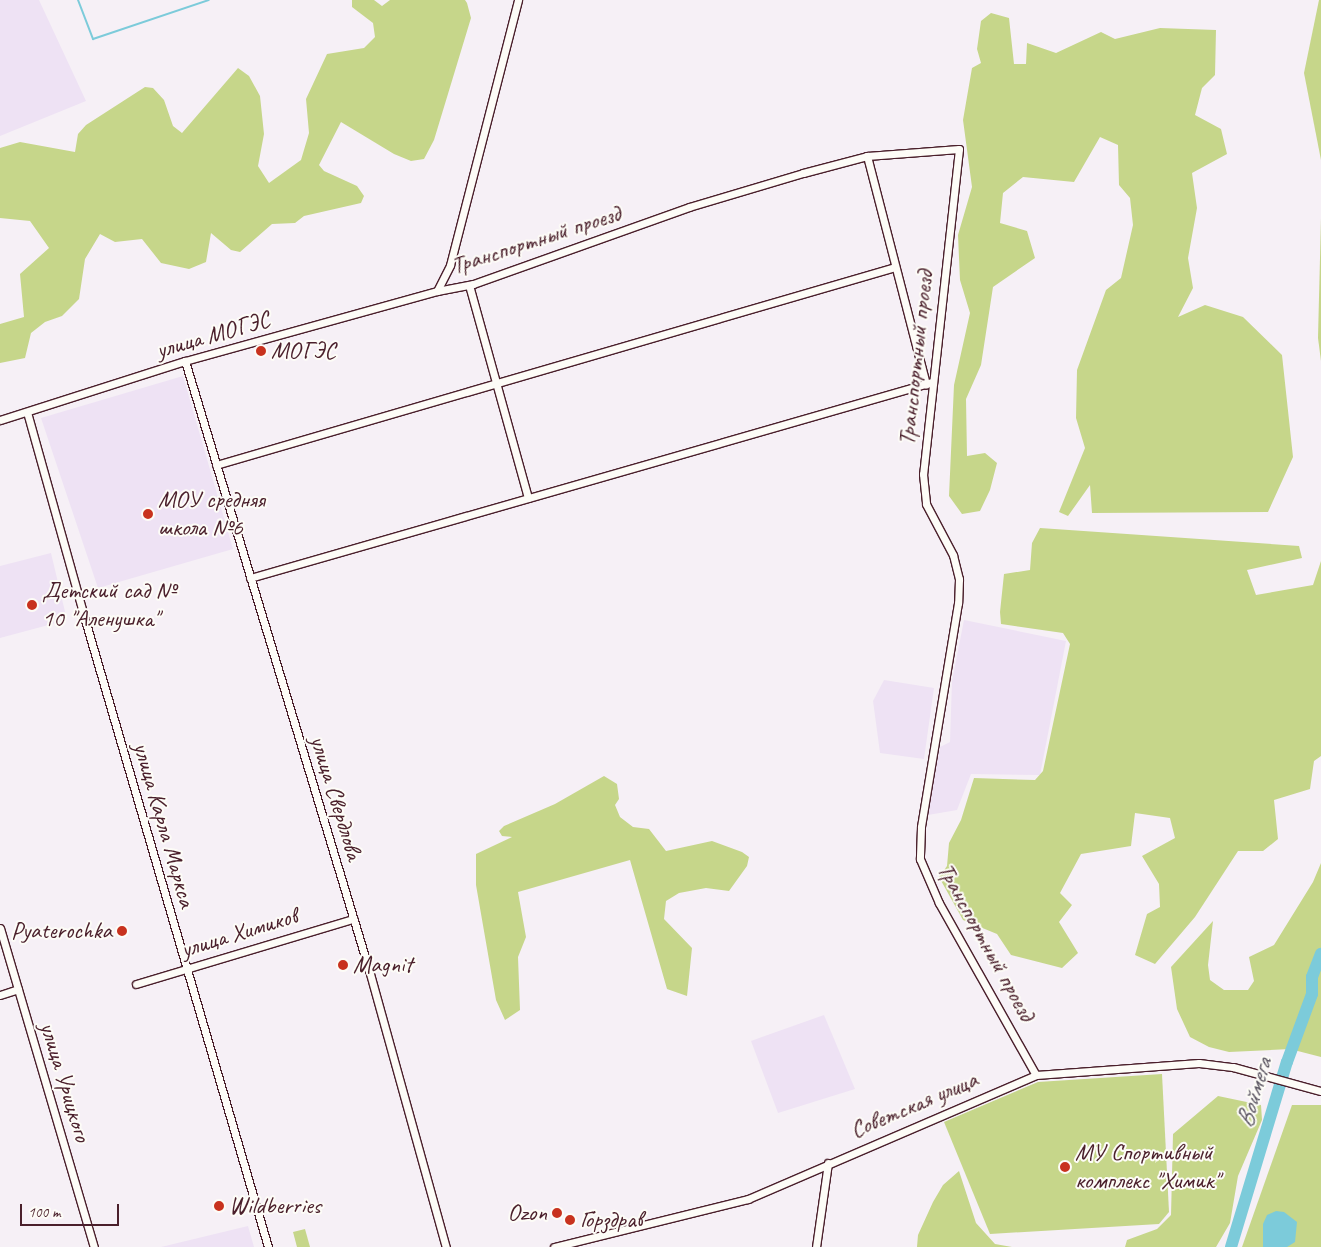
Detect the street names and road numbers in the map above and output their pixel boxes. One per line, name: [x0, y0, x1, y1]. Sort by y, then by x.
street label: Транспортный проезд: [448, 199, 624, 281]
street label: Транспортный проезд: [892, 269, 940, 447]
street label: улица МОГЭС: [153, 305, 273, 365]
street label: улица Свердлова: [303, 732, 369, 864]
street label: улица Карла Маркса: [127, 740, 201, 910]
street label: Транспортный проезд: [931, 858, 1041, 1026]
street label: улица Химиков: [177, 902, 301, 964]
street label: улица Урицкого: [33, 1019, 97, 1145]
street label: Советская улица: [845, 1065, 983, 1145]

